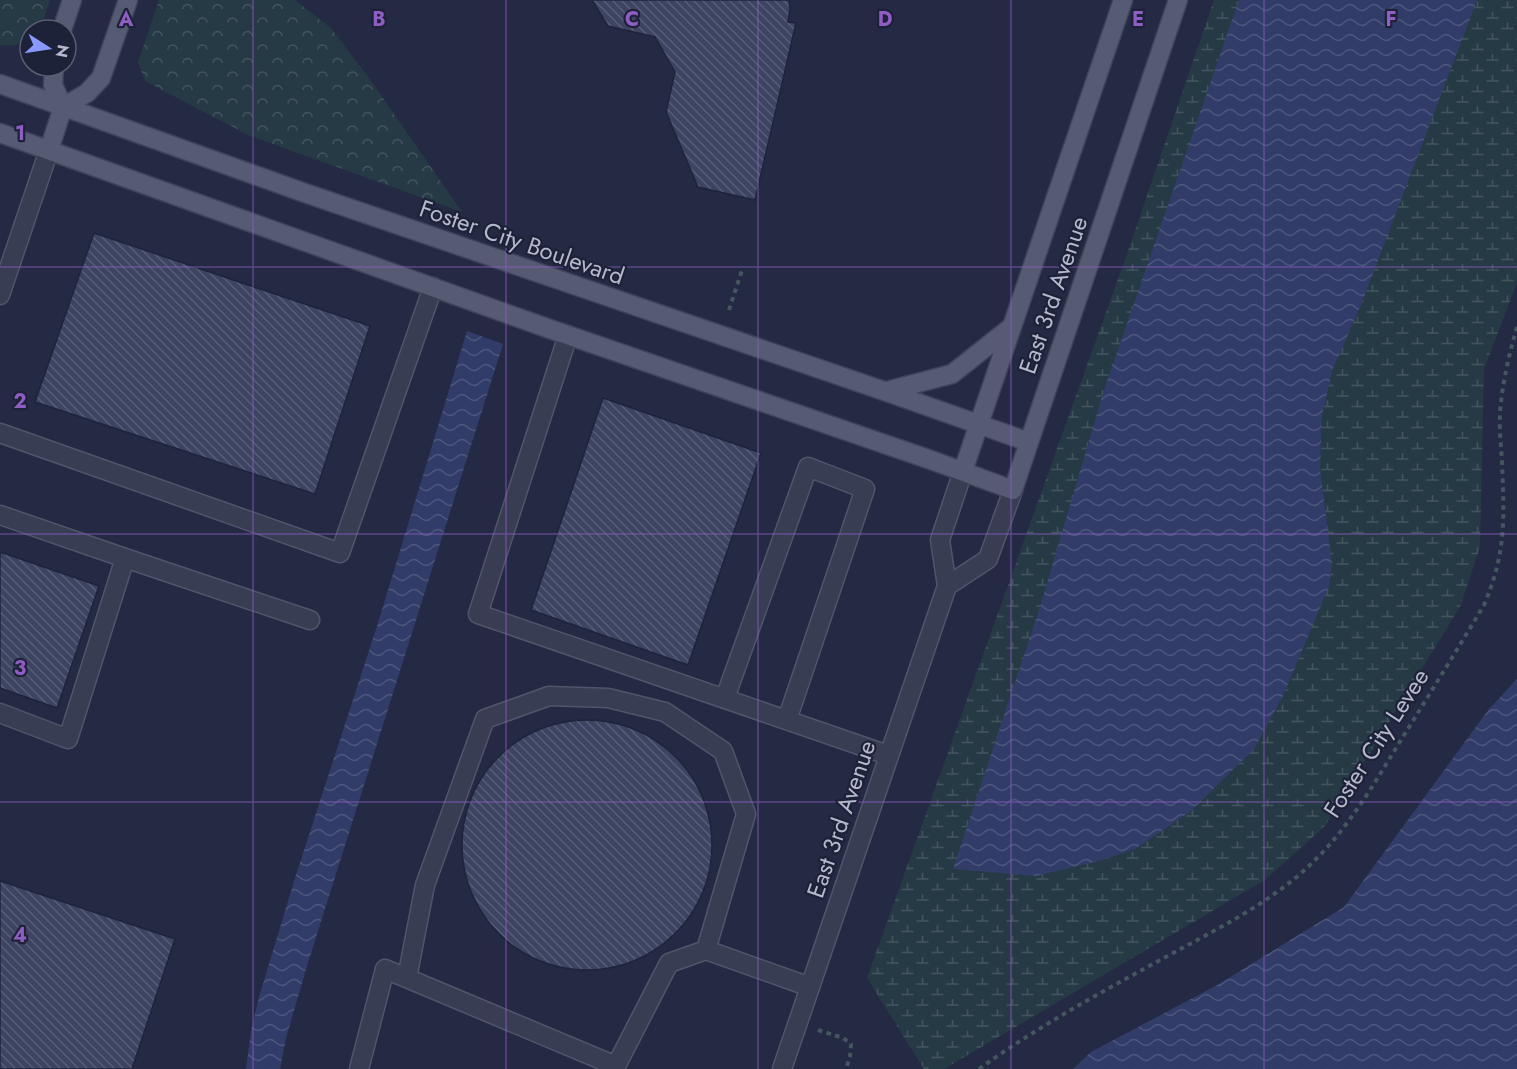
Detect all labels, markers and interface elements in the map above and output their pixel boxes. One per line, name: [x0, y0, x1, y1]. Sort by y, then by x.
text: A: [118, 5, 134, 34]
text: B: [372, 5, 386, 34]
text: C: [625, 5, 639, 34]
text: D: [878, 5, 892, 34]
text: E: [1132, 5, 1144, 34]
text: F: [1385, 5, 1397, 34]
north arrow: [18, 18, 78, 78]
text: N: [50, 42, 75, 60]
text: 1: [15, 119, 25, 148]
street label: Foster City Boulevard: [415, 191, 629, 293]
street label: East 3rd Avenue: [1010, 212, 1096, 378]
text: 2: [13, 387, 27, 416]
text: 3: [14, 654, 26, 683]
street label: Foster City Levee: [1315, 662, 1437, 824]
street label: East 3rd Avenue: [798, 736, 884, 902]
text: 4: [13, 921, 27, 950]

